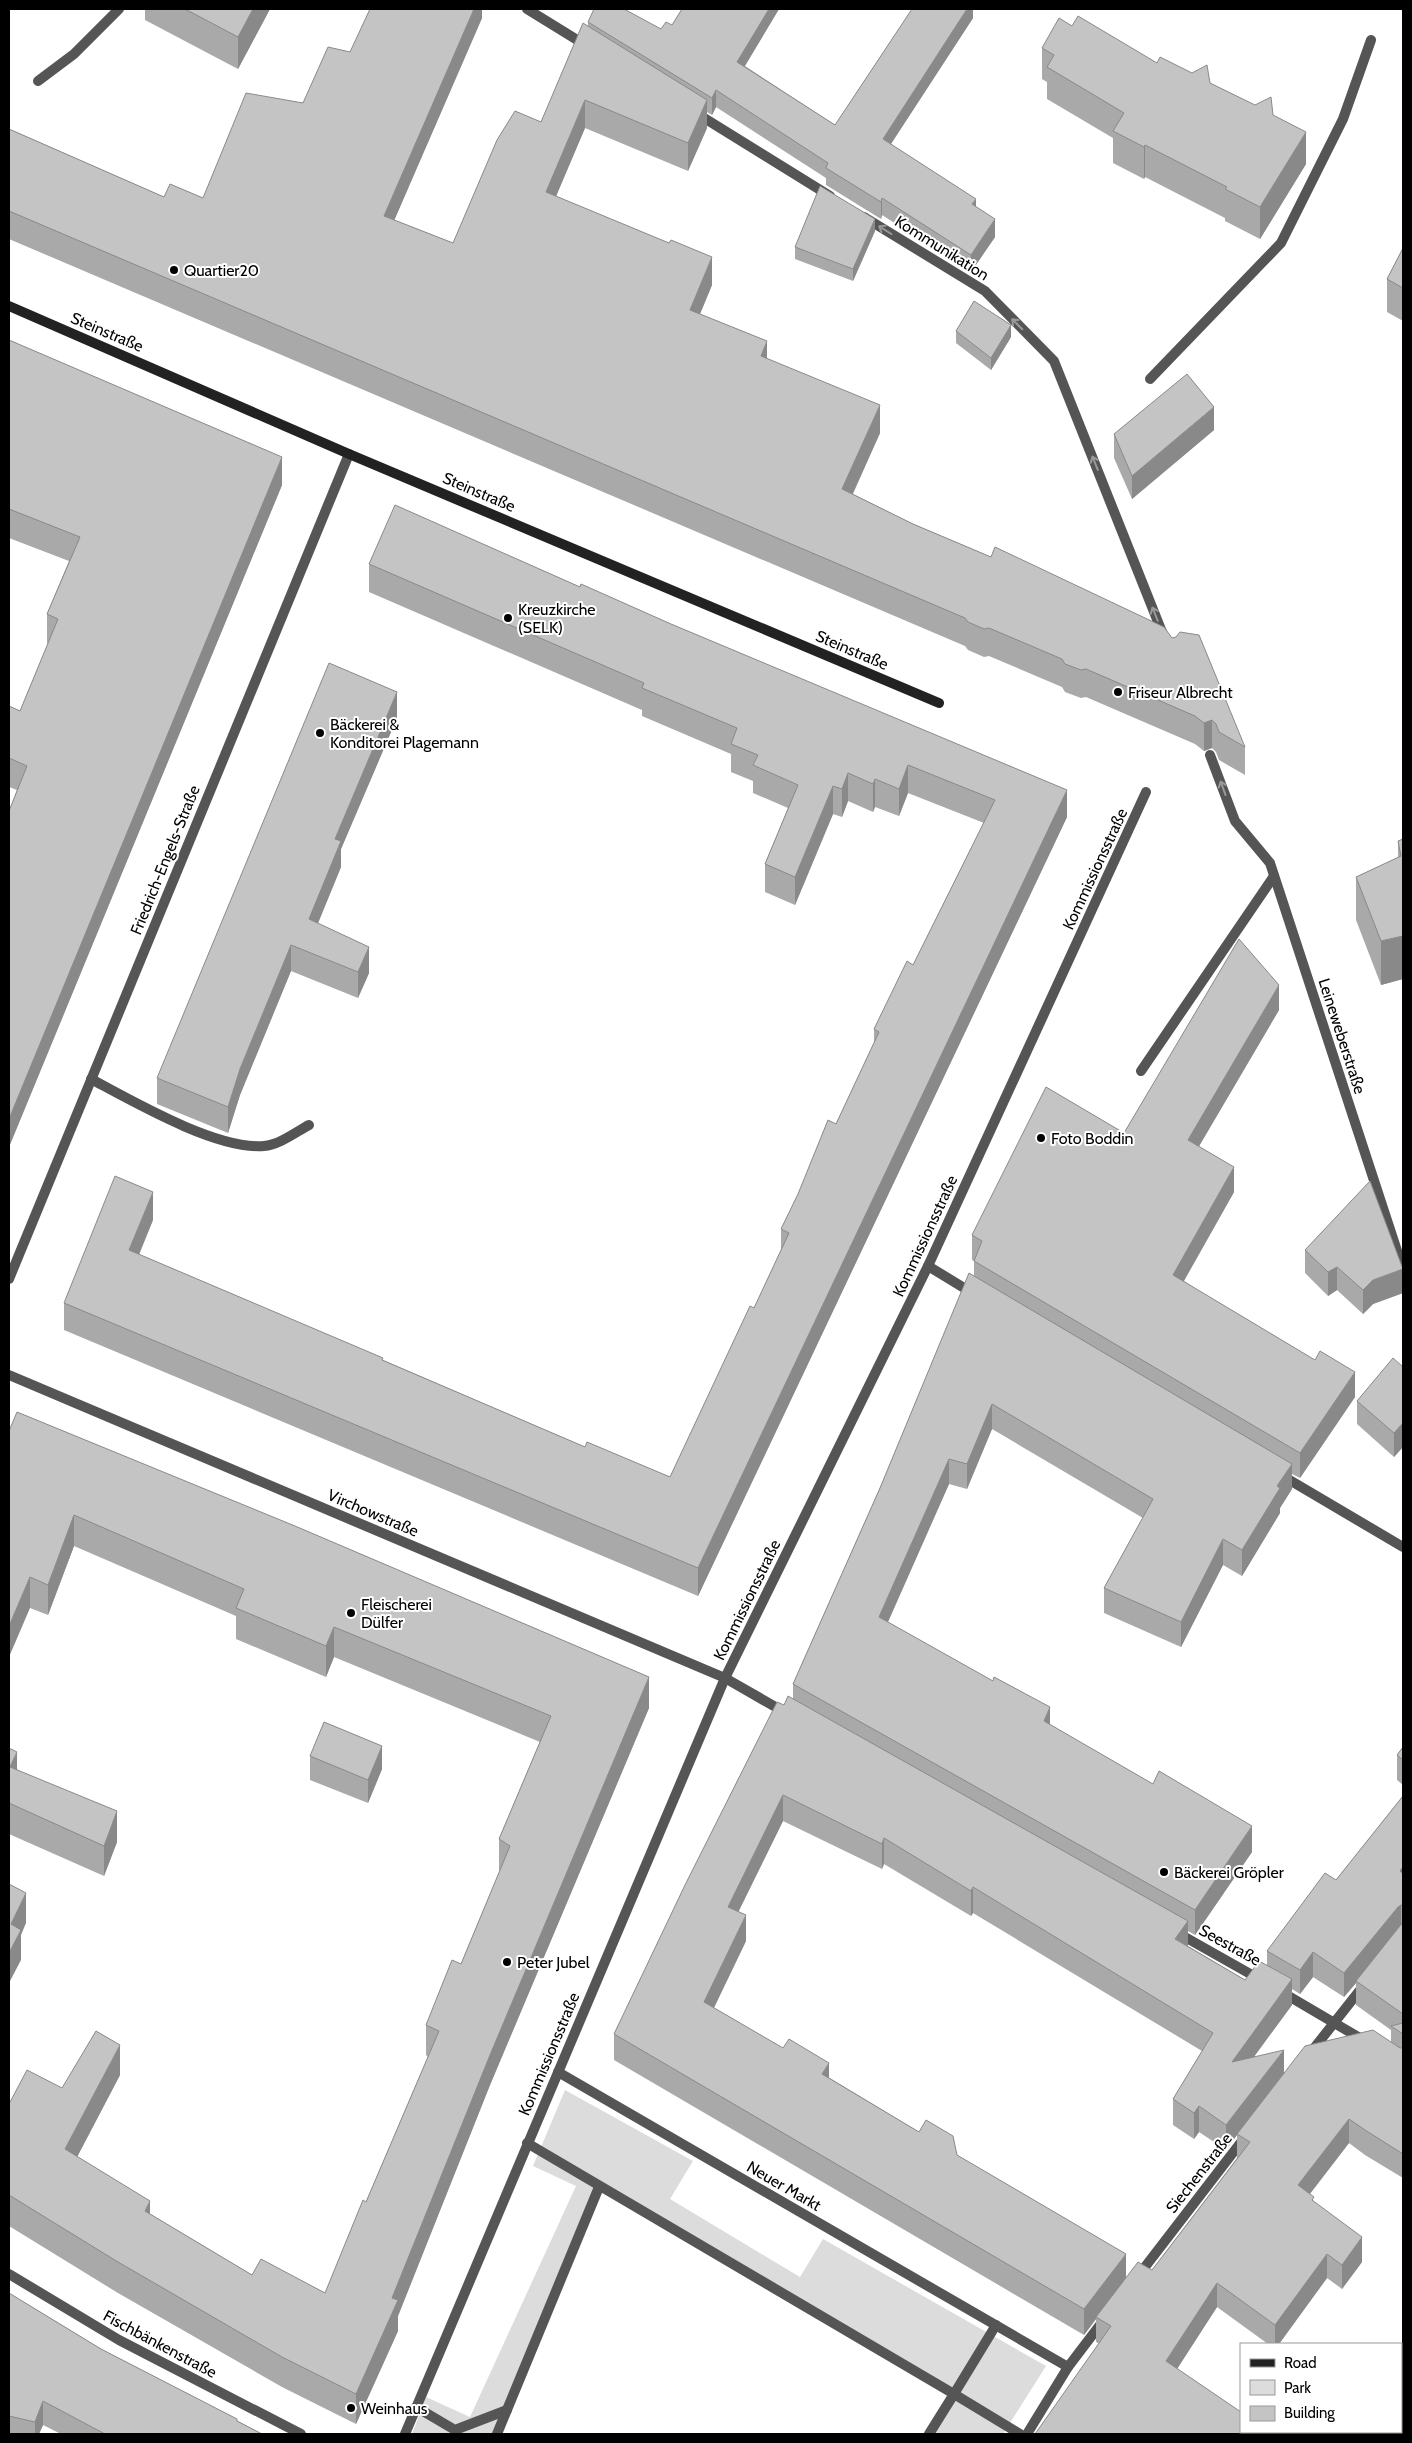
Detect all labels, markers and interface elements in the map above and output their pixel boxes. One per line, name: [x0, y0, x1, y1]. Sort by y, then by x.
street label: Kommunikation: [891, 212, 993, 284]
one-way arrow: [879, 225, 893, 235]
place label: Quartier20: [184, 261, 259, 280]
marker: Quartier20: [168, 264, 180, 276]
street label: Steinstraße: [68, 308, 146, 356]
one-way arrow: [1011, 317, 1023, 330]
one-way arrow: [1089, 456, 1099, 471]
street label: Steinstraße: [440, 468, 518, 516]
place label: Kreuzkirche (SELK): [518, 600, 596, 637]
one-way arrow: [1149, 607, 1159, 622]
marker: Kreuzkirche (SELK): [502, 612, 514, 624]
street label: Steinstraße: [813, 626, 891, 674]
place label: Friseur Albrecht: [1128, 683, 1233, 702]
marker: Friseur Albrecht: [1112, 686, 1124, 698]
place label: Bäckerei & Konditorei Plagemann: [330, 715, 479, 752]
marker: Bäckerei & Konditorei Plagemann: [314, 727, 326, 739]
one-way arrow: [1218, 781, 1227, 796]
street label: Friedrich-Engels-Straße: [126, 782, 204, 938]
street label: Kommissionsstraße: [1059, 805, 1131, 933]
street label: Leineweberstraße: [1314, 976, 1370, 1096]
place label: Foto Boddin: [1051, 1129, 1134, 1148]
marker: Foto Boddin: [1035, 1132, 1047, 1144]
street label: Kommissionsstraße: [889, 1172, 961, 1300]
street label: Virchowstraße: [325, 1485, 421, 1541]
street label: Kommissionsstraße: [710, 1537, 784, 1663]
place label: Fleischerei Dülfer: [361, 1595, 432, 1632]
marker: Fleischerei Dülfer: [345, 1607, 357, 1619]
place label: Bäckerei Gröpler: [1174, 1863, 1285, 1882]
marker: Bäckerei Gröpler: [1158, 1866, 1170, 1878]
street label: Seestraße: [1196, 1920, 1264, 1970]
place label: Peter Jubel: [517, 1953, 590, 1972]
marker: Peter Jubel: [501, 1956, 513, 1968]
street label: Kommissionsstraße: [515, 1990, 583, 2118]
street label: Siechenstraße: [1162, 2129, 1236, 2217]
street label: Neuer Markt: [743, 2157, 825, 2215]
street label: Fischbänkenstraße: [100, 2306, 220, 2382]
legend: [1240, 2343, 1402, 2433]
text: Road: [1284, 2354, 1317, 2372]
text: Park: [1284, 2379, 1311, 2397]
place label: Weinhaus: [361, 2399, 428, 2418]
marker: Weinhaus: [345, 2402, 357, 2414]
text: Building: [1284, 2404, 1335, 2422]

